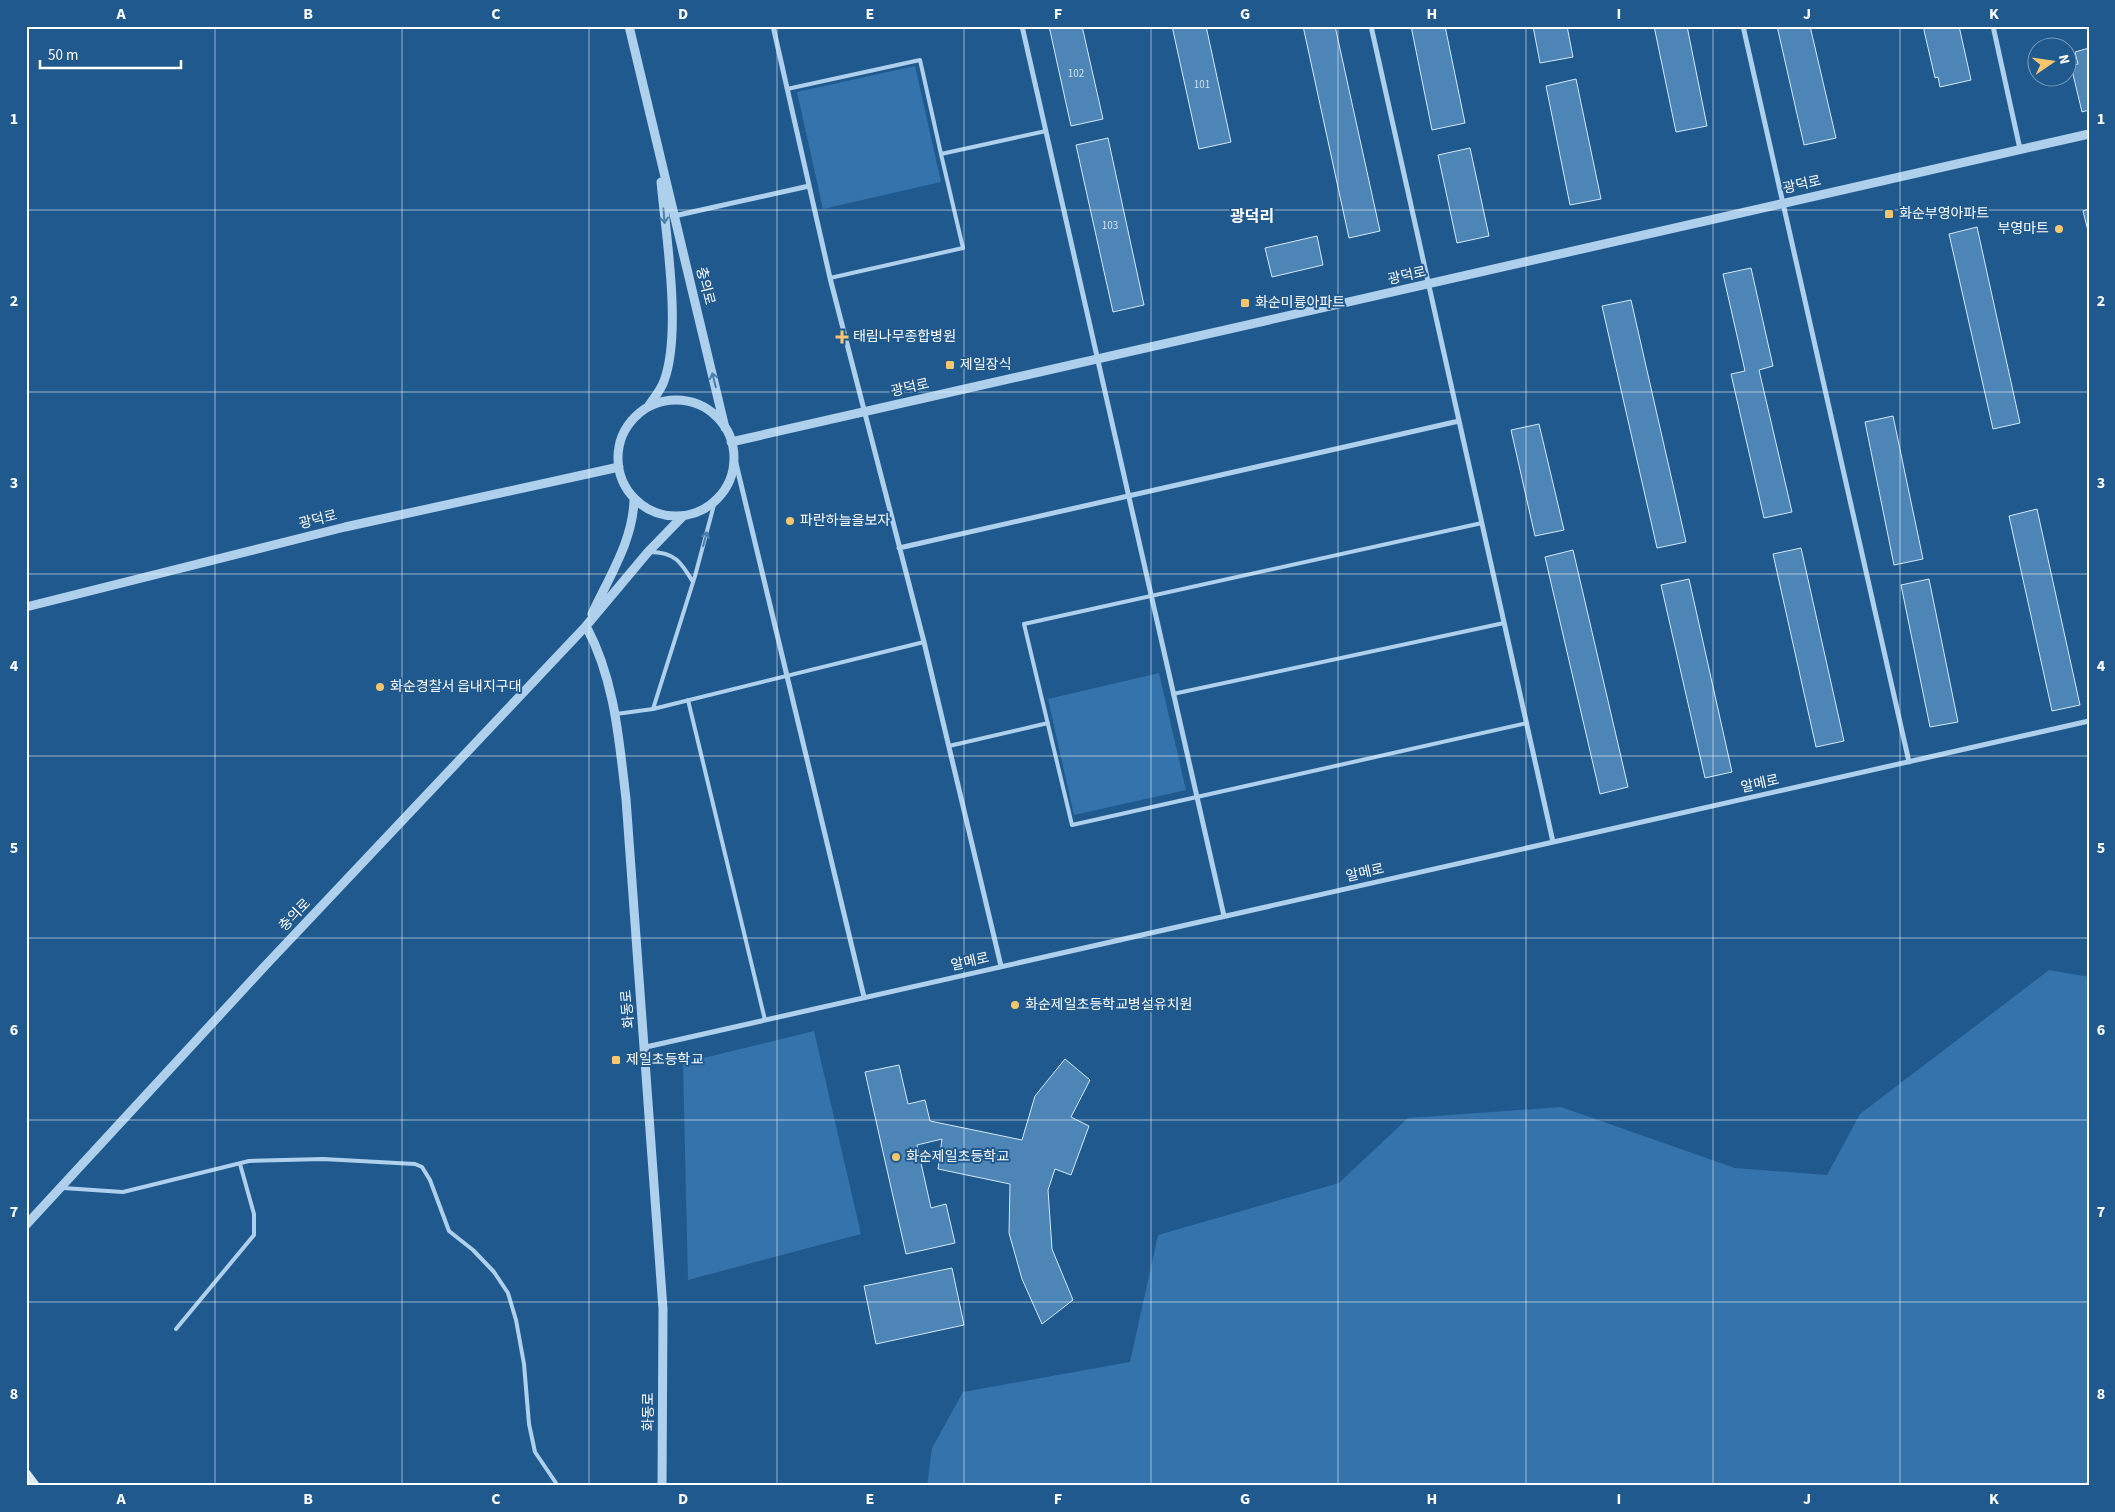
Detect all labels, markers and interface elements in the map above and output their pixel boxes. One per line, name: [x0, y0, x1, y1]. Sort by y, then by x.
text: A: [115, 3, 126, 25]
text: B: [303, 3, 313, 25]
text: C: [491, 3, 501, 25]
text: D: [678, 3, 688, 25]
text: E: [866, 3, 874, 25]
text: F: [1054, 3, 1062, 25]
text: G: [1240, 3, 1250, 25]
text: H: [1427, 3, 1437, 25]
text: I: [1617, 3, 1621, 25]
text: J: [1803, 3, 1811, 25]
text: K: [1989, 3, 1999, 25]
scale bar: [40, 38, 181, 70]
north arrow: [2028, 38, 2078, 88]
text: 50 m: [48, 45, 78, 66]
text: N: [2053, 53, 2074, 66]
house number: 102: [1068, 66, 1084, 81]
house number: 101: [1194, 77, 1210, 92]
text: 1: [10, 108, 18, 130]
text: 1: [2097, 108, 2105, 130]
street label: 광덕로: [1781, 171, 1823, 199]
place label: 화순부영아파트: [1899, 204, 1989, 224]
district label: 광덕리: [1230, 206, 1274, 228]
one-way arrow: [659, 208, 669, 224]
marker: 화순부영아파트: [1883, 208, 1895, 220]
house number: 103: [1102, 218, 1118, 233]
place label: 부영마트: [1997, 219, 2049, 239]
marker: 부영마트: [2053, 223, 2065, 235]
street label: 광덕로: [1386, 262, 1428, 290]
street label: 충의로: [691, 265, 719, 307]
text: 2: [10, 290, 18, 312]
text: 2: [2097, 290, 2105, 312]
place label: 화순미륭아파트: [1255, 293, 1345, 313]
marker: 화순미륭아파트: [1239, 297, 1251, 309]
place label: 태림나무종합병원: [853, 327, 956, 347]
marker: 태림나무종합병원: [835, 330, 849, 344]
place label: 제일장식: [960, 355, 1012, 375]
marker: 제일장식: [944, 359, 956, 371]
one-way arrow: [709, 373, 718, 389]
street label: 광덕로: [889, 374, 931, 402]
text: 3: [10, 472, 18, 494]
text: 3: [2097, 472, 2105, 494]
street label: 광덕로: [297, 506, 339, 534]
place label: 파란하늘을보자: [800, 511, 890, 531]
marker: 파란하늘을보자: [784, 515, 796, 527]
one-way arrow: [701, 531, 710, 547]
text: 4: [10, 655, 19, 677]
text: 4: [2097, 655, 2106, 677]
place label: 화순경찰서 읍내지구대: [390, 677, 522, 697]
marker: 화순경찰서 읍내지구대: [374, 681, 386, 693]
street label: 알메로: [1739, 770, 1781, 798]
text: 5: [10, 837, 18, 859]
text: 5: [2097, 837, 2105, 859]
street label: 알메로: [1344, 859, 1386, 887]
street label: 충의로: [274, 894, 316, 936]
street label: 알메로: [949, 948, 991, 976]
street label: 화동로: [616, 989, 640, 1029]
place label: 화순제일초등학교병설유치원: [1025, 995, 1192, 1015]
marker: 화순제일초등학교병설유치원: [1009, 999, 1021, 1011]
text: 6: [10, 1019, 18, 1041]
text: 6: [2097, 1019, 2105, 1041]
place label: 제일초등학교: [626, 1050, 703, 1070]
marker: 제일초등학교: [610, 1054, 622, 1066]
place label: 화순제일초등학교: [906, 1147, 1009, 1167]
marker: 화순제일초등학교: [890, 1151, 902, 1163]
text: 7: [10, 1201, 18, 1223]
text: 7: [2097, 1201, 2105, 1223]
text: 8: [10, 1383, 18, 1405]
text: 8: [2097, 1383, 2105, 1405]
street label: 화동로: [639, 1393, 659, 1431]
text: A: [115, 1488, 126, 1510]
text: B: [303, 1488, 313, 1510]
text: C: [491, 1488, 501, 1510]
text: D: [678, 1488, 688, 1510]
text: E: [866, 1488, 874, 1510]
text: F: [1054, 1488, 1062, 1510]
text: G: [1240, 1488, 1250, 1510]
text: H: [1427, 1488, 1437, 1510]
text: I: [1617, 1488, 1621, 1510]
text: J: [1803, 1488, 1811, 1510]
text: K: [1989, 1488, 1999, 1510]

